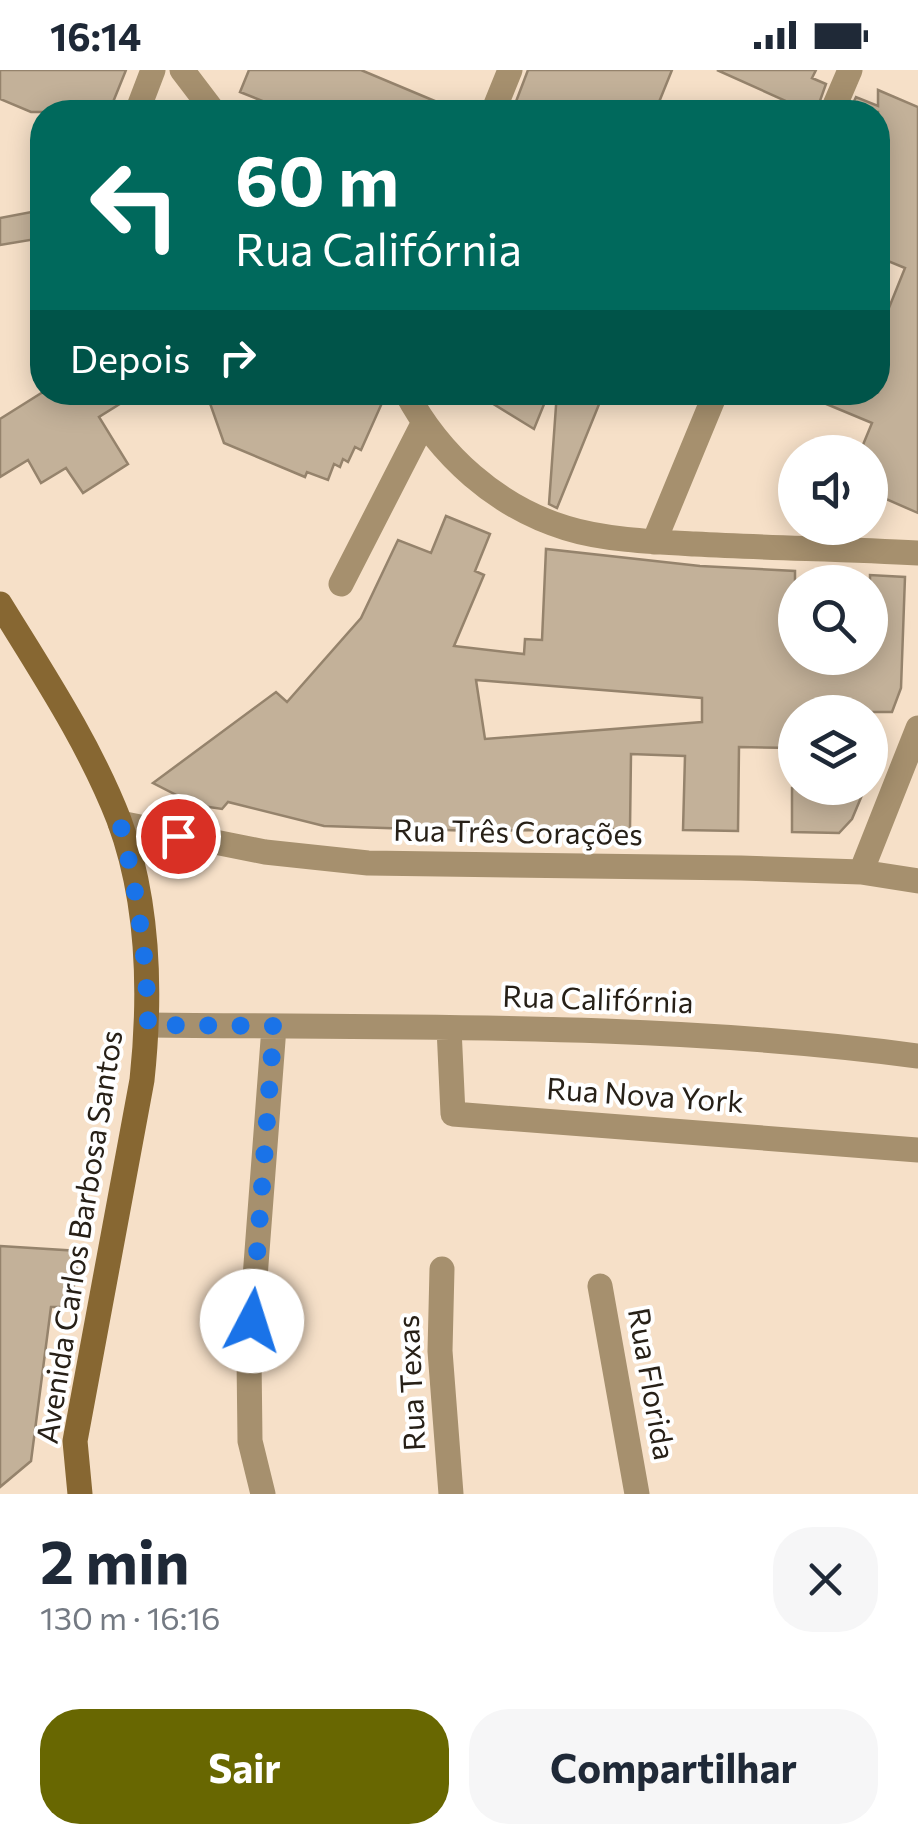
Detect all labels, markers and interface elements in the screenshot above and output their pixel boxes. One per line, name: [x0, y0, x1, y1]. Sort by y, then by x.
text: 16:14: [50, 12, 141, 59]
text: 60 m: [235, 135, 399, 220]
icon: left: [70, 140, 200, 270]
text: Rua Califórnia: [235, 220, 522, 275]
icon: right: [210, 330, 265, 385]
text: Depois: [70, 334, 190, 381]
map controls: [778, 435, 888, 805]
button: sound: [778, 435, 888, 545]
button: search: [778, 565, 888, 675]
button: layers: [778, 695, 888, 805]
pin: [136, 794, 221, 879]
icon: arrive: [151, 809, 206, 864]
street label: Rua Três Corações: [393, 810, 643, 851]
street label: Rua Califórnia: [502, 976, 694, 1019]
street label: Avenida Carlos Barbosa Santos: [27, 1027, 129, 1446]
street label: Rua Nova York: [545, 1068, 745, 1119]
position arrow: [200, 1269, 304, 1373]
street label: Rua Florida: [622, 1305, 685, 1462]
street label: Rua Texas: [387, 1314, 432, 1452]
text: 2 min: [40, 1523, 189, 1596]
button: close: [773, 1527, 878, 1632]
text: 130 m · 16:16: [40, 1597, 220, 1637]
button: Sair: [40, 1709, 449, 1824]
button: Compartilhar: [469, 1709, 878, 1824]

